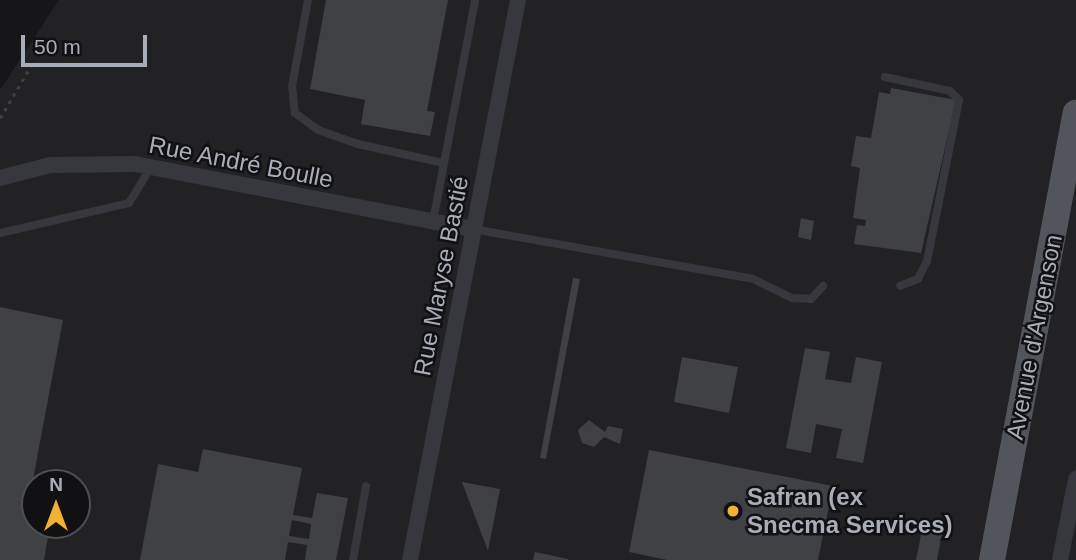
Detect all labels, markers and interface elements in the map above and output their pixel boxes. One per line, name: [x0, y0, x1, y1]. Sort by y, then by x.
scale bar: [24, 21, 150, 65]
text: 50 m: [34, 35, 81, 58]
street label: Rue André Boulle: [146, 130, 336, 194]
street label: Rue Maryse Bastié: [408, 174, 474, 378]
street label: Avenue d'Argenson: [1000, 232, 1068, 442]
north arrow: [21, 469, 91, 539]
text: N: [49, 474, 63, 495]
place label: Safran (ex Snecma Services): [747, 483, 952, 539]
marker: Safran (ex Snecma Services): [725, 503, 741, 519]

